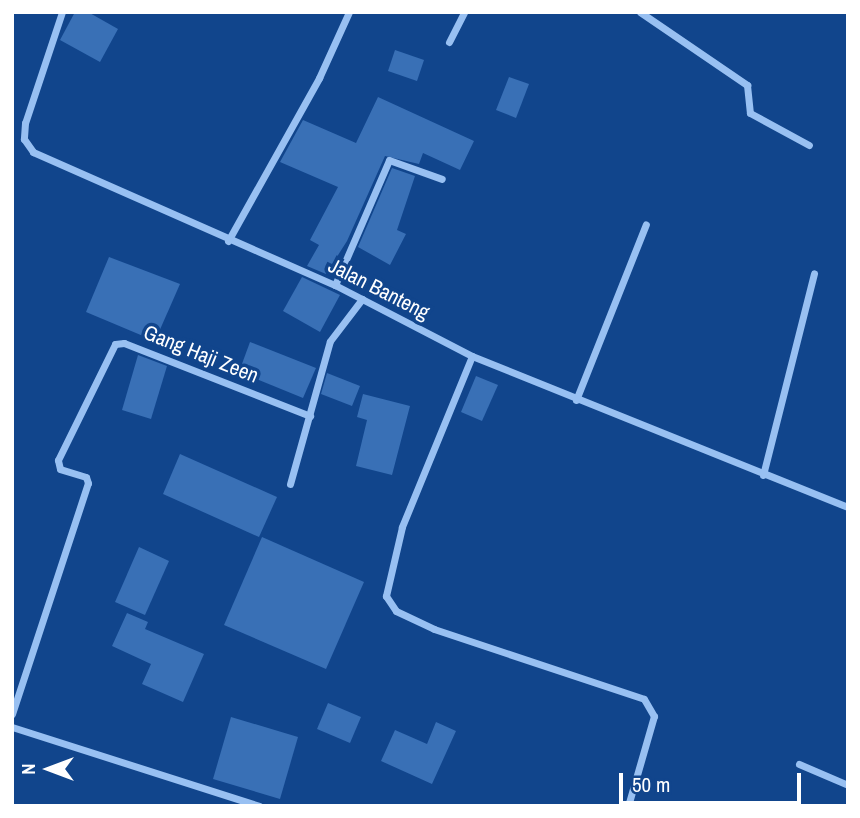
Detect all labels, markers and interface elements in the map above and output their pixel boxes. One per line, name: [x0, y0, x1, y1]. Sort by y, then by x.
street label: Jalan Banteng: [324, 253, 434, 325]
street label: Gang Haji Zeen: [140, 320, 262, 388]
north arrow: [14, 734, 84, 804]
scale bar: [622, 758, 804, 802]
text: N: [15, 763, 41, 775]
text: 50 m: [632, 770, 670, 799]

